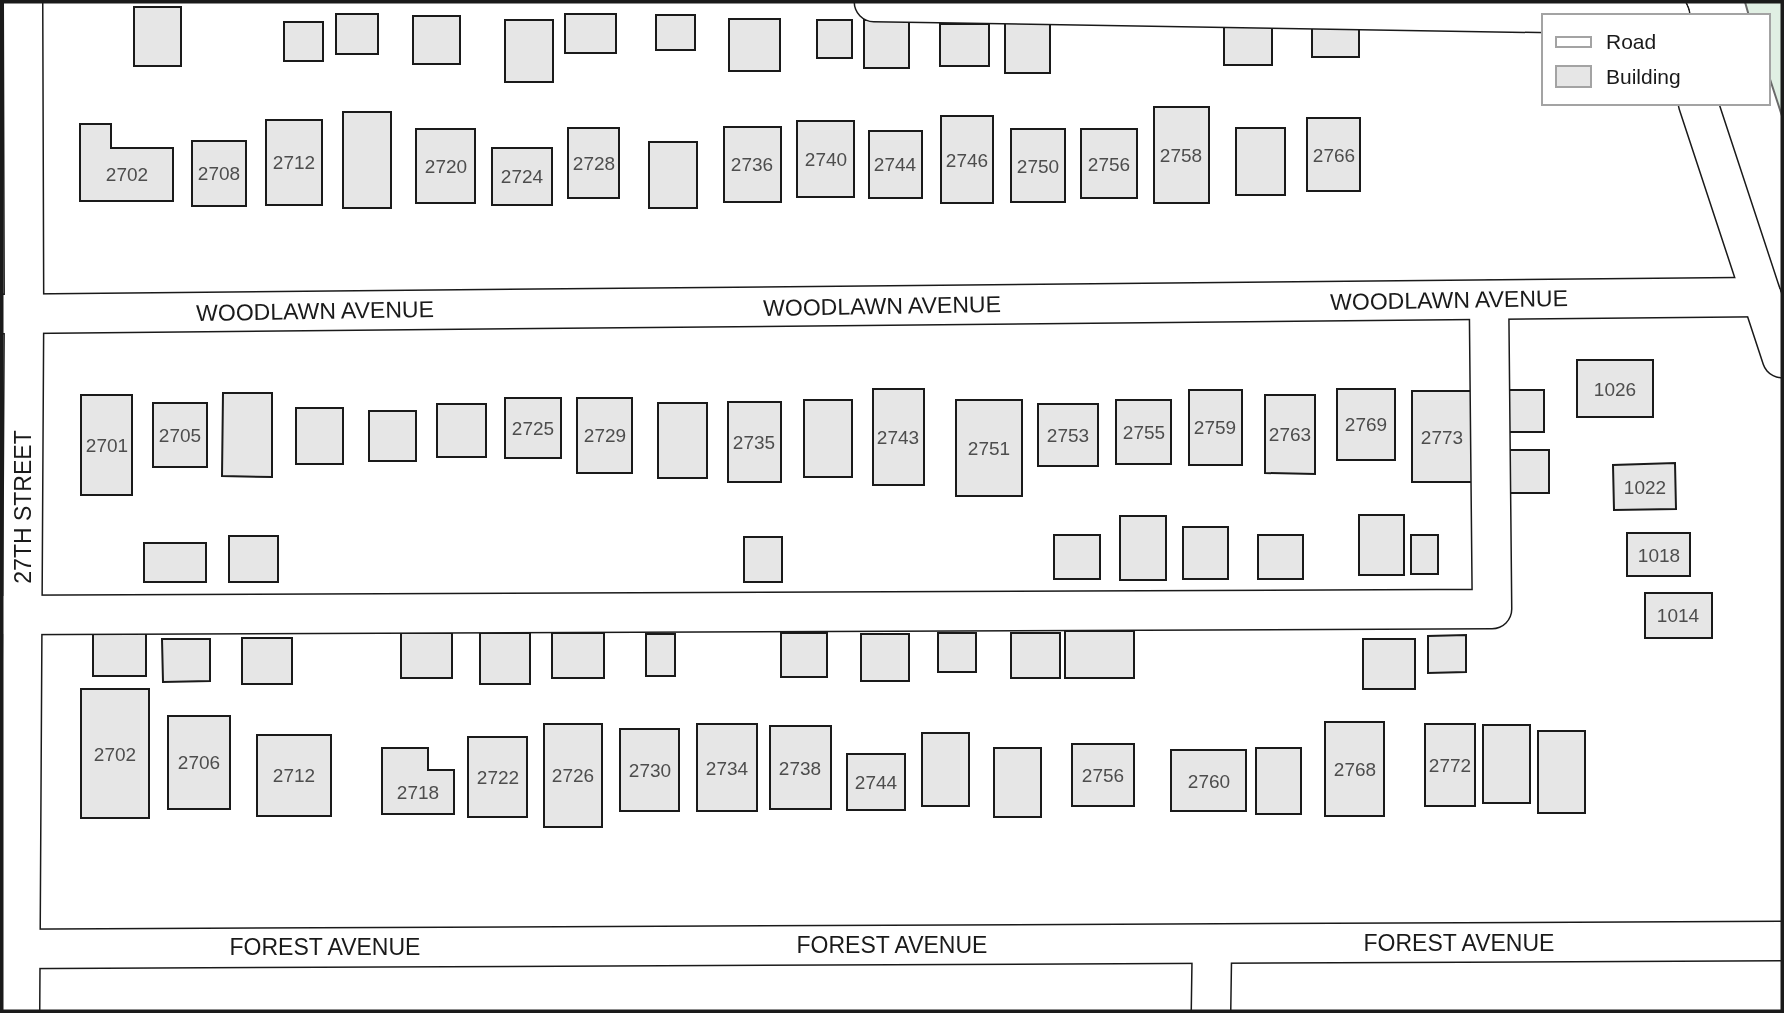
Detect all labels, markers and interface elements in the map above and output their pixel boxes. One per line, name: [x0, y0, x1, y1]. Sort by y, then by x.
legend: [1542, 14, 1770, 105]
text: Road: [1606, 30, 1656, 53]
text: Building: [1606, 65, 1681, 88]
house number: 2758: [1160, 145, 1202, 166]
house number: 2766: [1313, 145, 1355, 166]
house number: 2740: [805, 149, 847, 170]
house number: 2746: [946, 150, 988, 171]
house number: 2712: [273, 152, 315, 173]
house number: 2728: [573, 153, 615, 174]
house number: 2736: [731, 154, 773, 175]
house number: 2744: [874, 154, 917, 175]
house number: 2756: [1088, 154, 1130, 175]
house number: 2720: [425, 156, 467, 177]
house number: 2750: [1017, 156, 1059, 177]
house number: 2708: [198, 163, 240, 184]
house number: 2702: [106, 164, 148, 185]
house number: 2724: [501, 166, 544, 187]
street label: WOODLAWN AVENUE: [1330, 285, 1568, 315]
street label: WOODLAWN AVENUE: [763, 291, 1001, 321]
street label: WOODLAWN AVENUE: [196, 296, 434, 326]
house number: 1026: [1594, 379, 1636, 400]
house number: 2769: [1345, 414, 1387, 435]
house number: 2759: [1194, 417, 1236, 438]
house number: 2725: [512, 418, 554, 439]
house number: 2755: [1123, 422, 1165, 443]
house number: 2763: [1269, 424, 1311, 445]
house number: 2705: [159, 425, 201, 446]
house number: 2729: [584, 425, 626, 446]
house number: 2753: [1047, 425, 1089, 446]
house number: 2743: [877, 427, 919, 448]
house number: 2773: [1421, 427, 1463, 448]
street label: 27TH STREET: [10, 430, 36, 584]
house number: 2735: [733, 432, 775, 453]
house number: 2701: [86, 435, 128, 456]
house number: 2751: [968, 438, 1010, 459]
house number: 1022: [1624, 477, 1666, 498]
house number: 1018: [1638, 545, 1680, 566]
house number: 1014: [1657, 605, 1700, 626]
house number: 2702: [94, 744, 136, 765]
house number: 2706: [178, 752, 220, 773]
house number: 2772: [1429, 755, 1471, 776]
house number: 2734: [706, 758, 749, 779]
house number: 2738: [779, 758, 821, 779]
house number: 2768: [1334, 759, 1376, 780]
house number: 2730: [629, 760, 671, 781]
house number: 2712: [273, 765, 315, 786]
house number: 2726: [552, 765, 594, 786]
house number: 2756: [1082, 765, 1124, 786]
house number: 2722: [477, 767, 519, 788]
house number: 2760: [1188, 771, 1230, 792]
house number: 2744: [855, 772, 898, 793]
house number: 2718: [397, 782, 439, 803]
street label: FOREST AVENUE: [1364, 930, 1554, 956]
street label: FOREST AVENUE: [797, 932, 987, 958]
street label: FOREST AVENUE: [230, 934, 420, 960]

